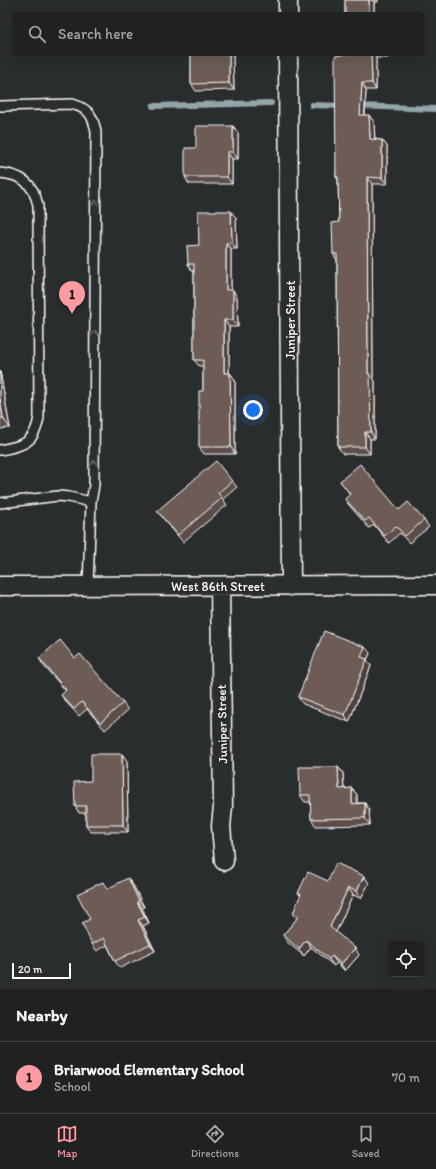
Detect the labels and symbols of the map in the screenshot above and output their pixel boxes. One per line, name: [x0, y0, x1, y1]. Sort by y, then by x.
one-way arrow: [92, 200, 100, 206]
street label: Juniper Street: [283, 280, 298, 360]
pin: 1: [59, 281, 85, 314]
one-way arrow: [91, 330, 99, 336]
your location: [243, 400, 263, 420]
one-way arrow: [90, 460, 98, 466]
street label: West 86th Street: [171, 579, 265, 594]
street label: Juniper Street: [214, 684, 230, 764]
scale bar: [12, 961, 71, 980]

